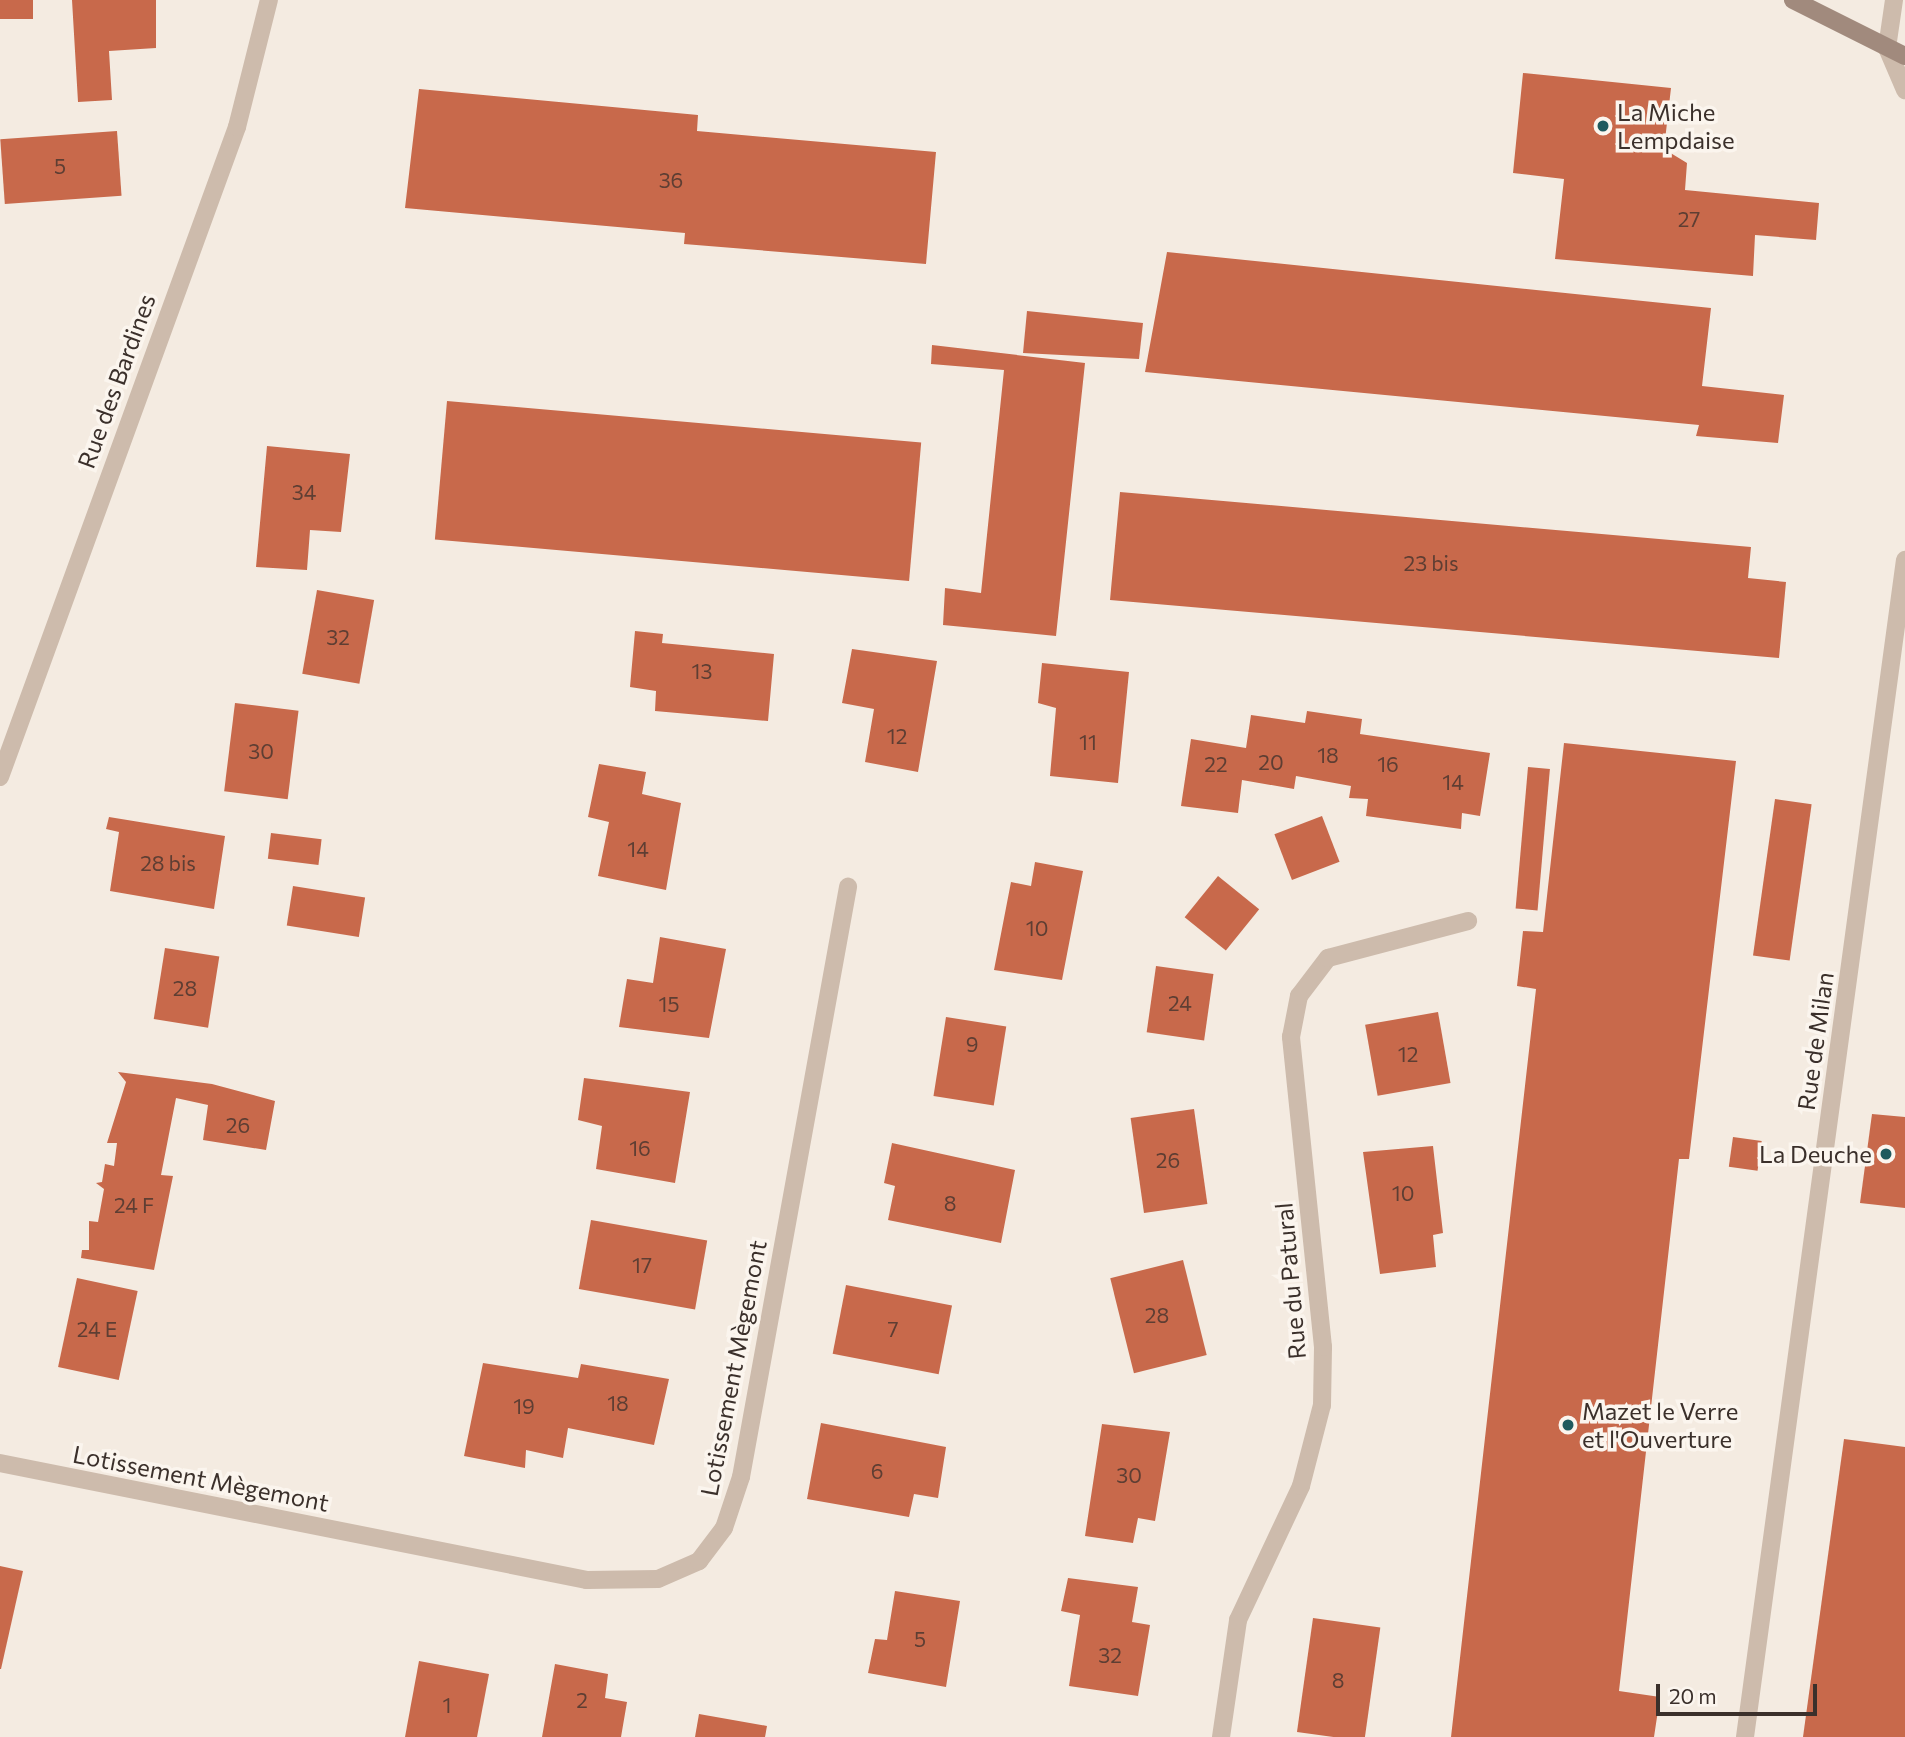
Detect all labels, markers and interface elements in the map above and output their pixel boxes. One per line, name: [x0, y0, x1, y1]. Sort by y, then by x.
place label: La Miche Lempdaise: [1617, 98, 1735, 154]
marker: La Miche Lempdaise: [1595, 118, 1611, 134]
house number: 5: [54, 153, 66, 179]
house number: 36: [659, 167, 683, 193]
house number: 27: [1678, 206, 1700, 232]
street label: Rue des Bardines: [71, 290, 161, 472]
house number: 34: [292, 479, 316, 505]
house number: 23 bis: [1403, 550, 1459, 576]
house number: 32: [326, 624, 350, 650]
house number: 13: [692, 658, 712, 684]
house number: 12: [887, 723, 907, 749]
house number: 11: [1079, 729, 1097, 755]
house number: 30: [248, 738, 274, 764]
house number: 18: [1317, 742, 1339, 768]
house number: 20: [1258, 749, 1284, 775]
house number: 22: [1204, 751, 1228, 777]
house number: 16: [1377, 751, 1399, 777]
house number: 14: [1442, 769, 1464, 795]
house number: 14: [627, 836, 649, 862]
house number: 28 bis: [140, 850, 196, 876]
house number: 10: [1026, 915, 1048, 941]
street label: Rue de Milan: [1791, 970, 1839, 1112]
house number: 28: [173, 975, 197, 1001]
house number: 24: [1168, 990, 1192, 1016]
house number: 15: [658, 991, 680, 1017]
house number: 9: [966, 1031, 978, 1057]
house number: 12: [1398, 1041, 1418, 1067]
house number: 26: [226, 1112, 250, 1138]
house number: 16: [629, 1135, 651, 1161]
place label: La Deuche: [1759, 1140, 1872, 1168]
marker: La Deuche: [1878, 1146, 1894, 1162]
house number: 26: [1156, 1147, 1180, 1173]
house number: 10: [1392, 1180, 1414, 1206]
house number: 8: [944, 1190, 956, 1216]
house number: 24 F: [114, 1192, 154, 1218]
street label: Rue du Patural: [1269, 1201, 1311, 1361]
street label: Lotissement Mègemont: [694, 1238, 772, 1498]
house number: 17: [632, 1252, 652, 1278]
house number: 28: [1145, 1302, 1169, 1328]
house number: 24 E: [77, 1316, 117, 1342]
house number: 7: [887, 1316, 899, 1342]
house number: 18: [607, 1390, 629, 1416]
house number: 19: [513, 1393, 535, 1419]
place label: Mazet le Verre et l'Ouverture: [1582, 1397, 1738, 1453]
marker: Mazet le Verre et l'Ouverture: [1560, 1417, 1576, 1433]
street label: Lotissement Mègemont: [71, 1439, 331, 1517]
house number: 6: [871, 1458, 883, 1484]
house number: 30: [1116, 1462, 1142, 1488]
house number: 5: [914, 1626, 926, 1652]
house number: 32: [1098, 1642, 1122, 1668]
house number: 8: [1332, 1667, 1344, 1693]
scale bar: [1660, 1670, 1821, 1714]
text: 20 m: [1669, 1683, 1717, 1708]
house number: 2: [576, 1687, 588, 1713]
house number: 1: [443, 1692, 451, 1718]

